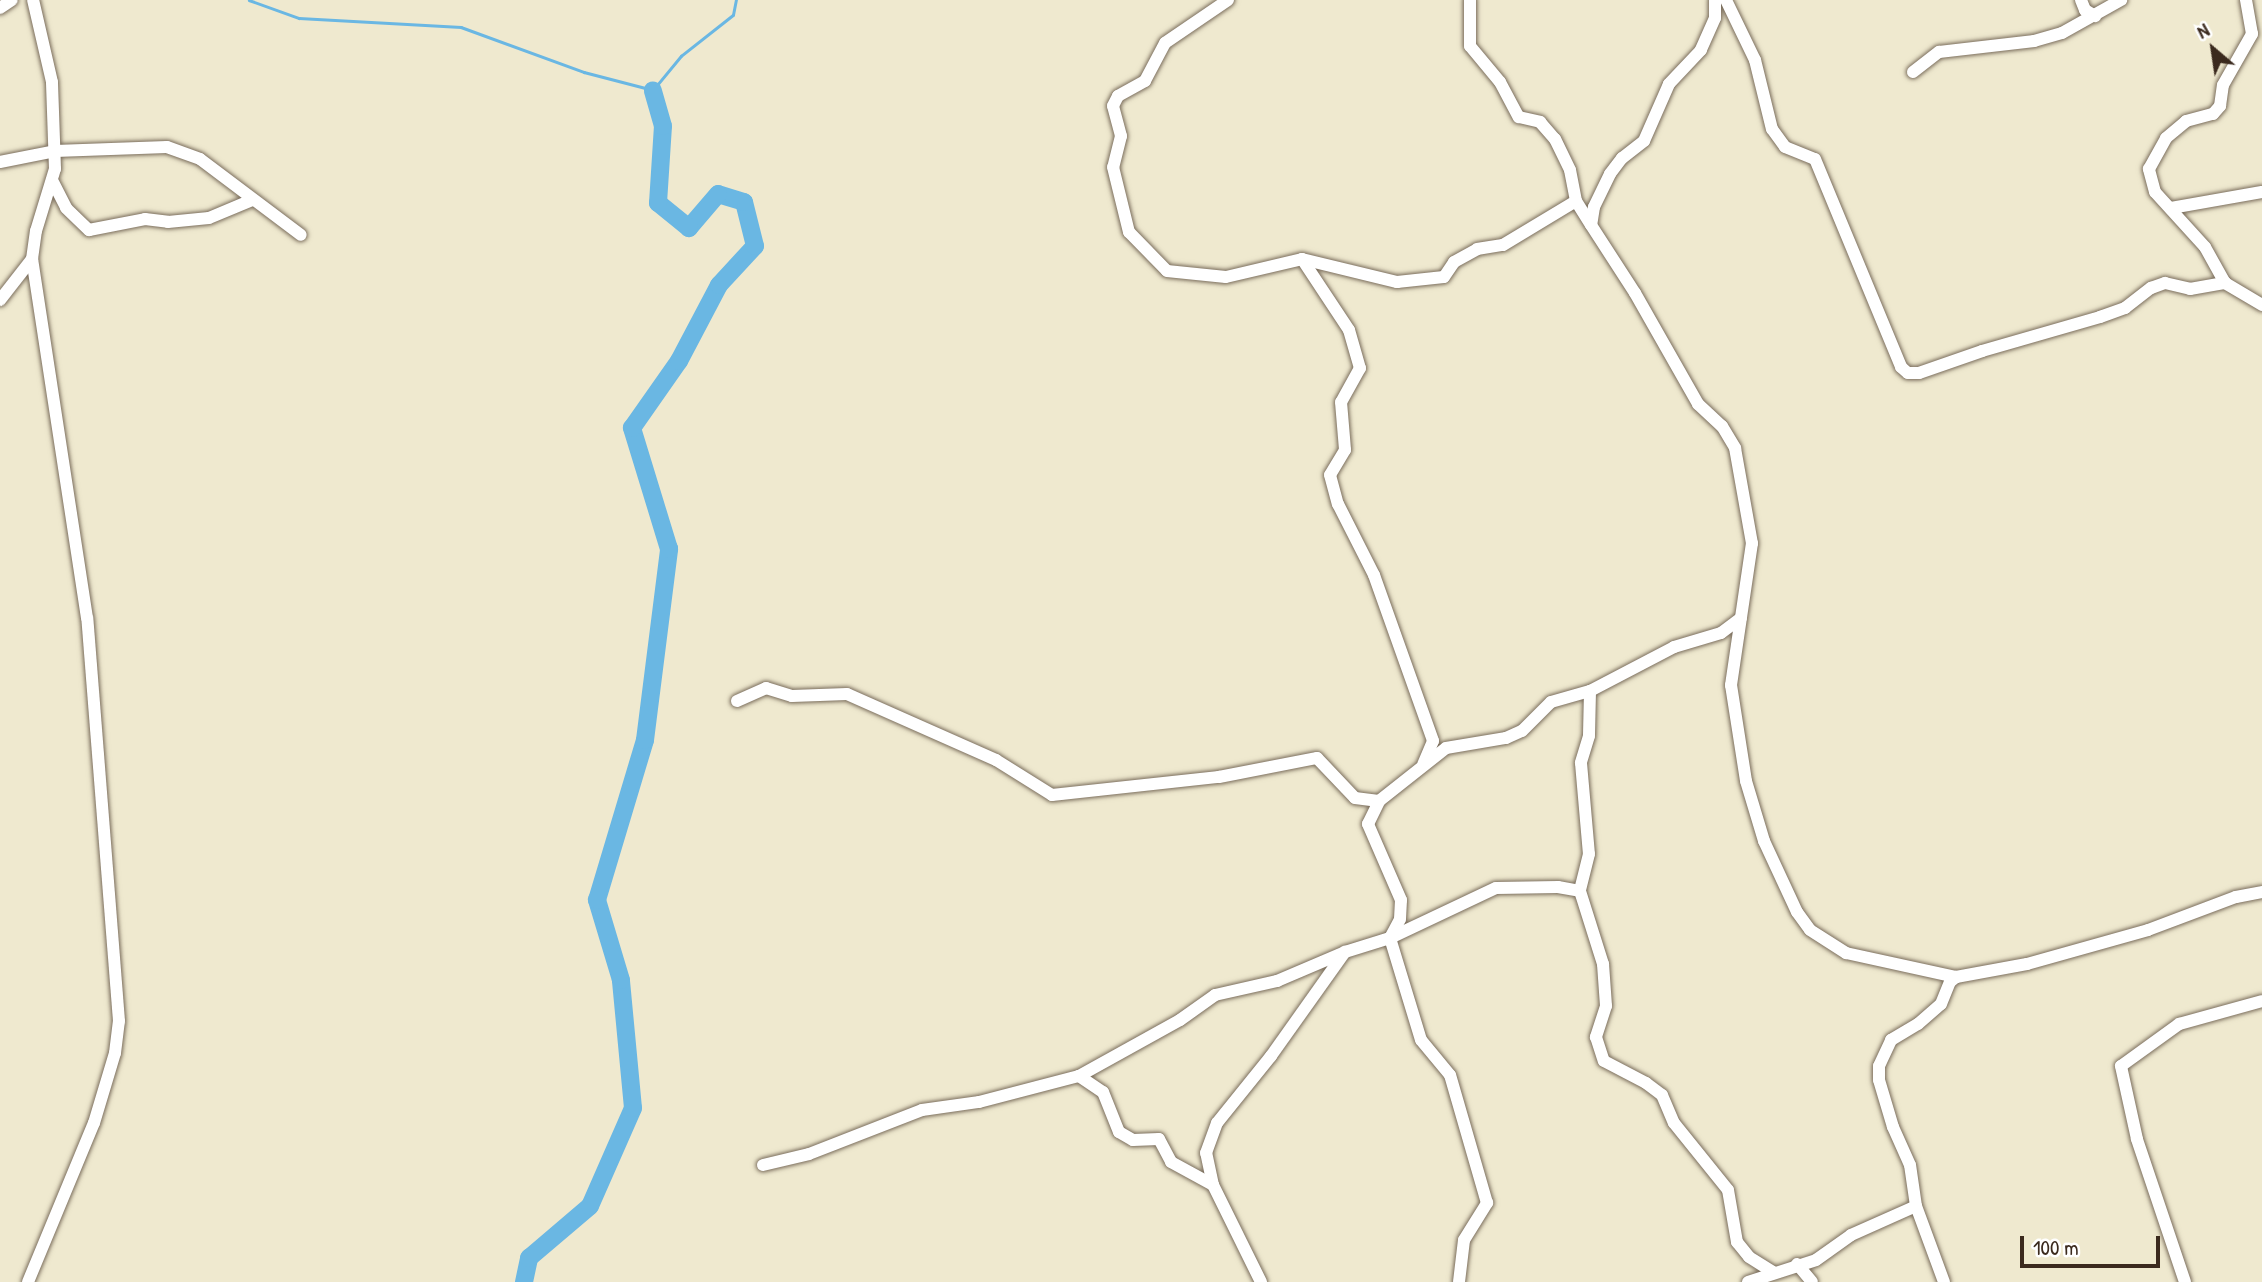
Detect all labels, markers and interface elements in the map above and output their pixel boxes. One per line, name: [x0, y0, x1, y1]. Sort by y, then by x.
north arrow: [2178, 14, 2248, 84]
text: N: [2192, 17, 2214, 44]
scale bar: [2024, 1222, 2164, 1266]
text: 100 m: [2033, 1233, 2079, 1262]

